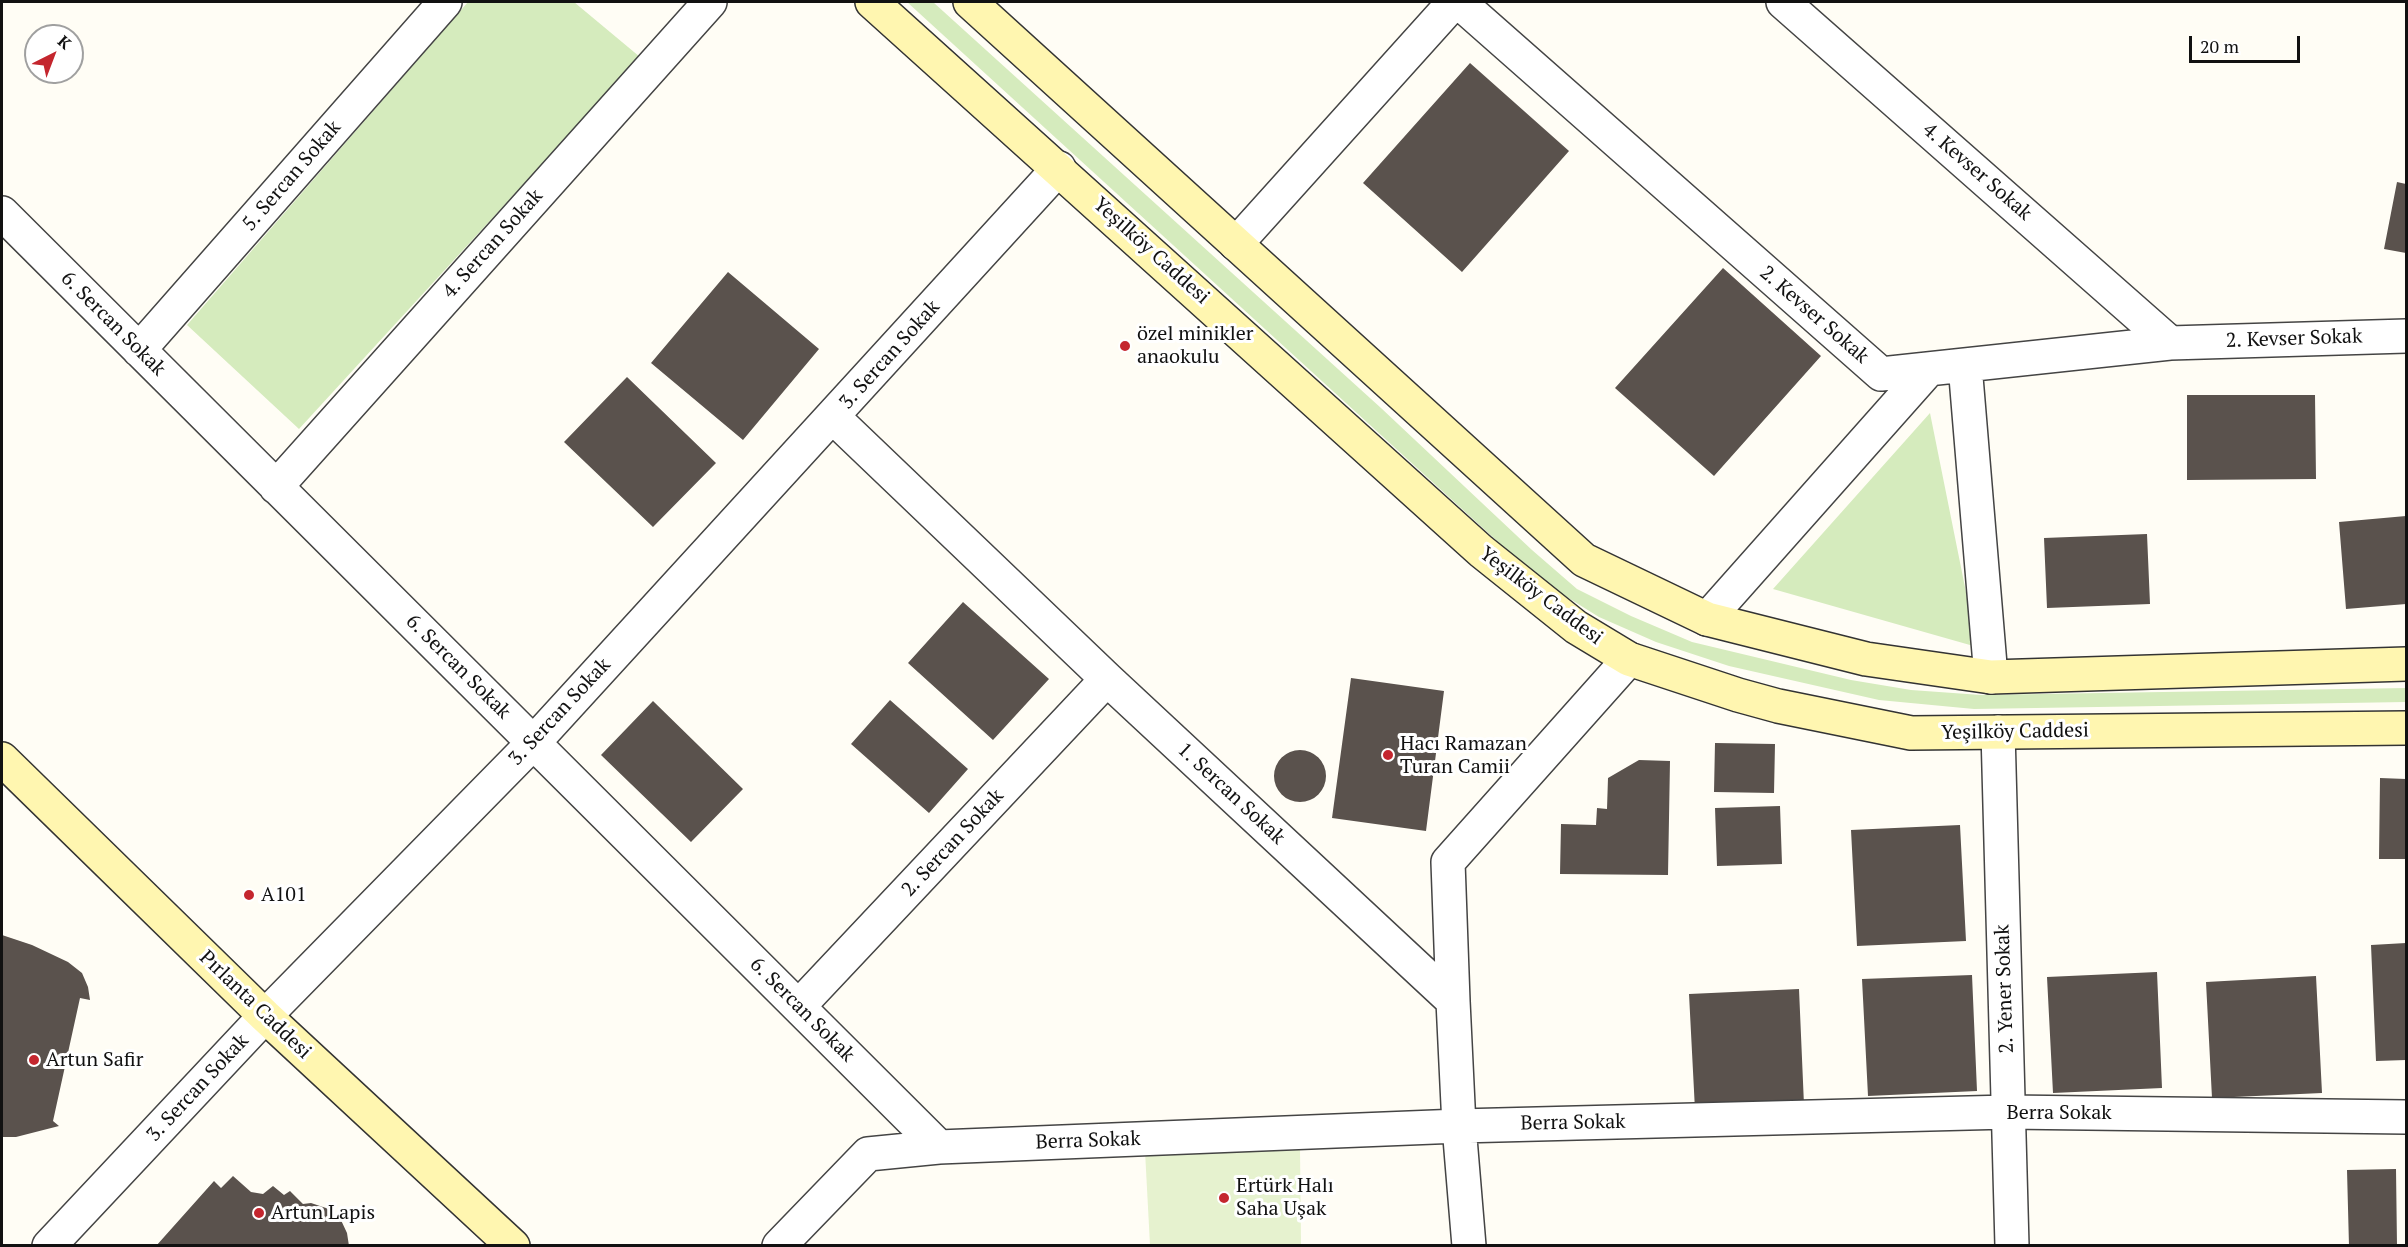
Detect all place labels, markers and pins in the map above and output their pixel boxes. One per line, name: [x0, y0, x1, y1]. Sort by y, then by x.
place label: özel minikler anaokulu: [1137, 322, 1254, 369]
marker: özel minikler anaokulu: [1118, 339, 1132, 353]
place label: Hacı Ramazan Turan Camii: [1400, 732, 1527, 779]
marker: Hacı Ramazan Turan Camii: [1381, 748, 1395, 762]
place label: A101: [261, 883, 307, 907]
marker: A101: [242, 888, 256, 902]
place label: Artun Safir: [46, 1048, 143, 1072]
marker: Artun Safir: [27, 1053, 41, 1067]
place label: Ertürk Halı Saha Uşak: [1236, 1174, 1334, 1221]
marker: Ertürk Halı Saha Uşak: [1217, 1191, 1231, 1205]
place label: Artun Lapis: [271, 1201, 375, 1225]
marker: Artun Lapis: [252, 1206, 266, 1220]

